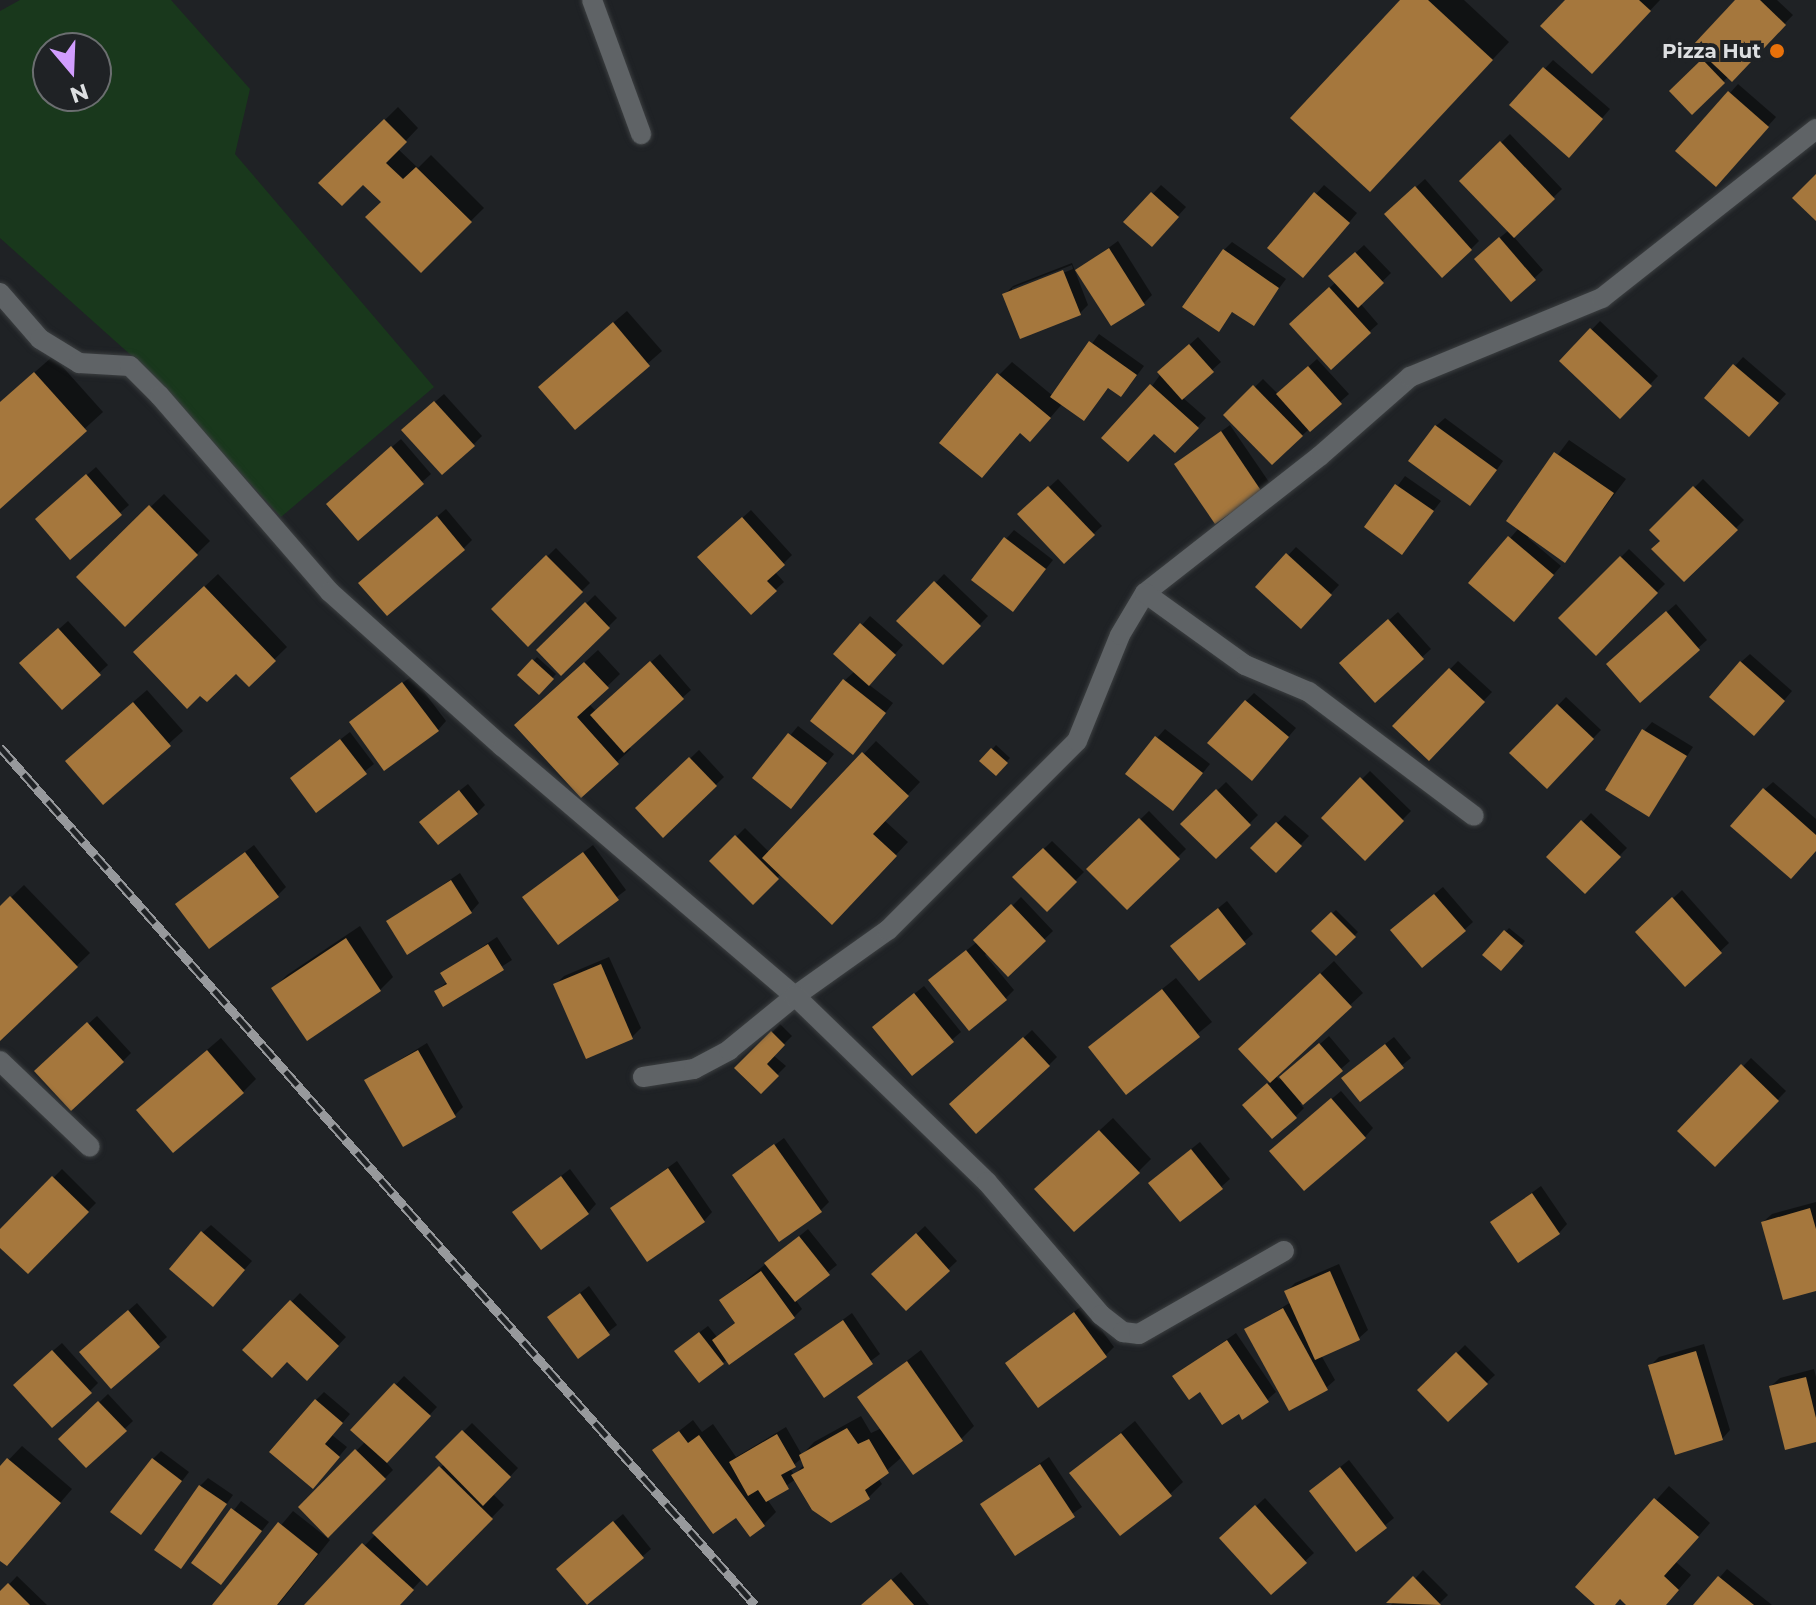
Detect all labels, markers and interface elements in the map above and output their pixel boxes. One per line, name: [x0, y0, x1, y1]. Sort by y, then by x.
north arrow: [32, 32, 112, 112]
place label: Pizza Hut: [1662, 39, 1761, 63]
marker: Pizza Hut: [1768, 42, 1786, 60]
text: N: [67, 78, 92, 109]

